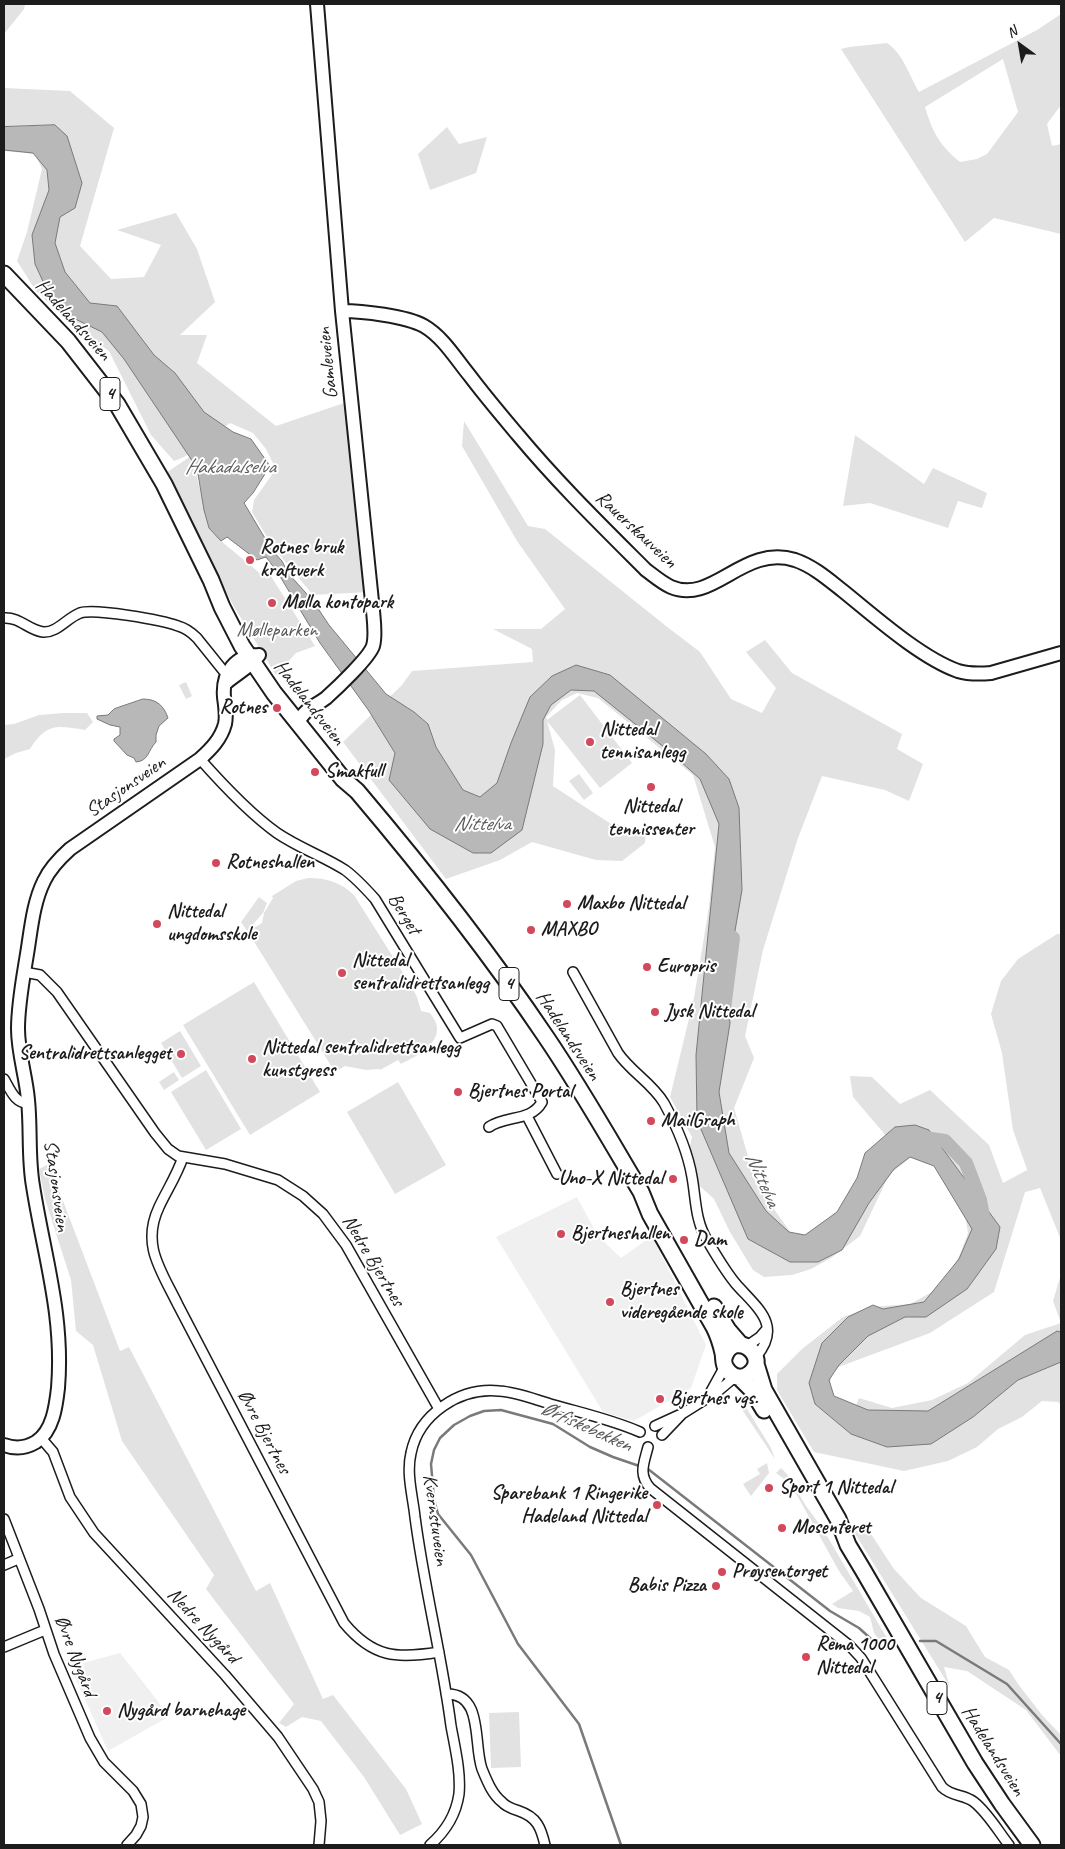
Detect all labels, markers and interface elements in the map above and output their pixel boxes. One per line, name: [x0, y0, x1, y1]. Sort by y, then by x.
north arrow: [995, 20, 1045, 70]
text: N: [1004, 22, 1020, 41]
street label: Hadelandsveien: [30, 274, 116, 366]
street label: Gamleveien: [312, 326, 344, 400]
road number: 4: [100, 378, 120, 410]
water label: Hakadalselva: [185, 454, 275, 480]
street label: Rauerskauveien: [590, 486, 682, 574]
place label: Rotnes bruk kraftverk: [260, 536, 343, 583]
marker: Rotnes bruk kraftverk: [244, 554, 256, 566]
place label: Mølla kontopark: [282, 591, 393, 615]
marker: Mølla kontopark: [266, 597, 278, 609]
park label: Mølleparken: [237, 619, 317, 643]
street label: Hadelandsveien: [268, 655, 350, 751]
place label: Rotnes: [220, 696, 267, 720]
marker: Rotnes: [271, 702, 283, 714]
place label: Nittedal tennisanlegg: [600, 718, 685, 765]
marker: Nittedal tennisanlegg: [584, 736, 596, 748]
street label: Stasjonsveien: [82, 751, 170, 823]
place label: Smakfull: [325, 760, 383, 784]
marker: Smakfull: [309, 766, 321, 778]
marker: Nittedal tennissenter: [645, 781, 657, 793]
place label: Nittedal tennissenter: [608, 795, 694, 842]
water label: Nittelva: [454, 811, 510, 837]
place label: Rotneshallen: [226, 851, 314, 875]
marker: Rotneshallen: [210, 857, 222, 869]
street label: Berget: [382, 889, 426, 939]
place label: Maxbo Nittedal: [577, 892, 685, 916]
marker: Maxbo Nittedal: [561, 898, 573, 910]
place label: Nittedal ungdomsskole: [167, 900, 256, 947]
marker: Nittedal ungdomsskole: [151, 918, 163, 930]
place label: MAXBO: [541, 918, 597, 942]
marker: MAXBO: [525, 924, 537, 936]
place label: Nittedal sentralidrettsanlegg: [352, 949, 489, 996]
place label: Europris: [657, 955, 715, 979]
marker: Europris: [641, 961, 653, 973]
marker: Nittedal sentralidrettsanlegg: [336, 967, 348, 979]
road number: 4: [499, 968, 519, 1001]
street label: Hadelandsveien: [530, 987, 606, 1085]
place label: Jysk Nittedal: [665, 1000, 754, 1024]
marker: Jysk Nittedal: [649, 1006, 661, 1018]
place label: Nittedal sentralidrettsanlegg kunstgress: [262, 1036, 460, 1083]
place label: Sentralidrettsanlegget: [19, 1042, 171, 1066]
marker: Sentralidrettsanlegget: [175, 1048, 187, 1060]
marker: Nittedal sentralidrettsanlegg kunstgress: [246, 1053, 258, 1065]
place label: Bjertnes Portal: [468, 1080, 573, 1104]
marker: Bjertnes Portal: [452, 1086, 464, 1098]
place label: MailGraph: [661, 1109, 735, 1133]
marker: MailGraph: [645, 1115, 657, 1127]
street label: Stasjonsveien: [38, 1139, 74, 1233]
water label: Nittelva: [739, 1149, 785, 1211]
place label: Uno-X Nittedal: [559, 1167, 663, 1191]
marker: Uno-X Nittedal: [667, 1173, 679, 1185]
street label: Nedre Bjertnes: [336, 1211, 410, 1311]
place label: Bjertneshallen: [571, 1222, 670, 1246]
marker: Bjertneshallen: [555, 1228, 567, 1240]
place label: Dam: [694, 1228, 726, 1252]
marker: Dam: [678, 1234, 690, 1246]
place label: Bjertnes videregående skole: [620, 1278, 743, 1325]
marker: Bjertnes videregående skole: [604, 1296, 616, 1308]
street label: Øvre Bjertnes: [232, 1386, 296, 1478]
place label: Bjertnes vgs.: [670, 1387, 758, 1411]
marker: Bjertnes vgs.: [654, 1393, 666, 1405]
water label: Ørfiskebekken: [537, 1396, 635, 1458]
street label: Kvernstuveien: [417, 1473, 453, 1567]
place label: Sport 1 Nittedal: [779, 1476, 893, 1500]
place label: Sparebank 1 Ringerike Hadeland Nittedal: [491, 1482, 647, 1529]
marker: Sport 1 Nittedal: [763, 1482, 775, 1494]
marker: Sparebank 1 Ringerike Hadeland Nittedal: [651, 1499, 663, 1511]
place label: Mosenteret: [792, 1516, 870, 1540]
marker: Mosenteret: [776, 1522, 788, 1534]
place label: Prøysentorget: [732, 1560, 827, 1584]
marker: Prøysentorget: [716, 1566, 728, 1578]
place label: Babis Pizza: [628, 1574, 706, 1598]
marker: Babis Pizza: [710, 1580, 722, 1592]
street label: Nedre Nygård: [162, 1583, 244, 1669]
street label: Øvre Nygård: [49, 1612, 101, 1700]
place label: Rema 1000 Nittedal: [816, 1633, 894, 1680]
marker: Rema 1000 Nittedal: [800, 1651, 812, 1663]
road number: 4: [927, 1682, 947, 1715]
place label: Nygård barnehage: [117, 1699, 245, 1723]
street label: Hadelandsveien: [956, 1701, 1030, 1801]
marker: Nygård barnehage: [101, 1705, 113, 1717]

